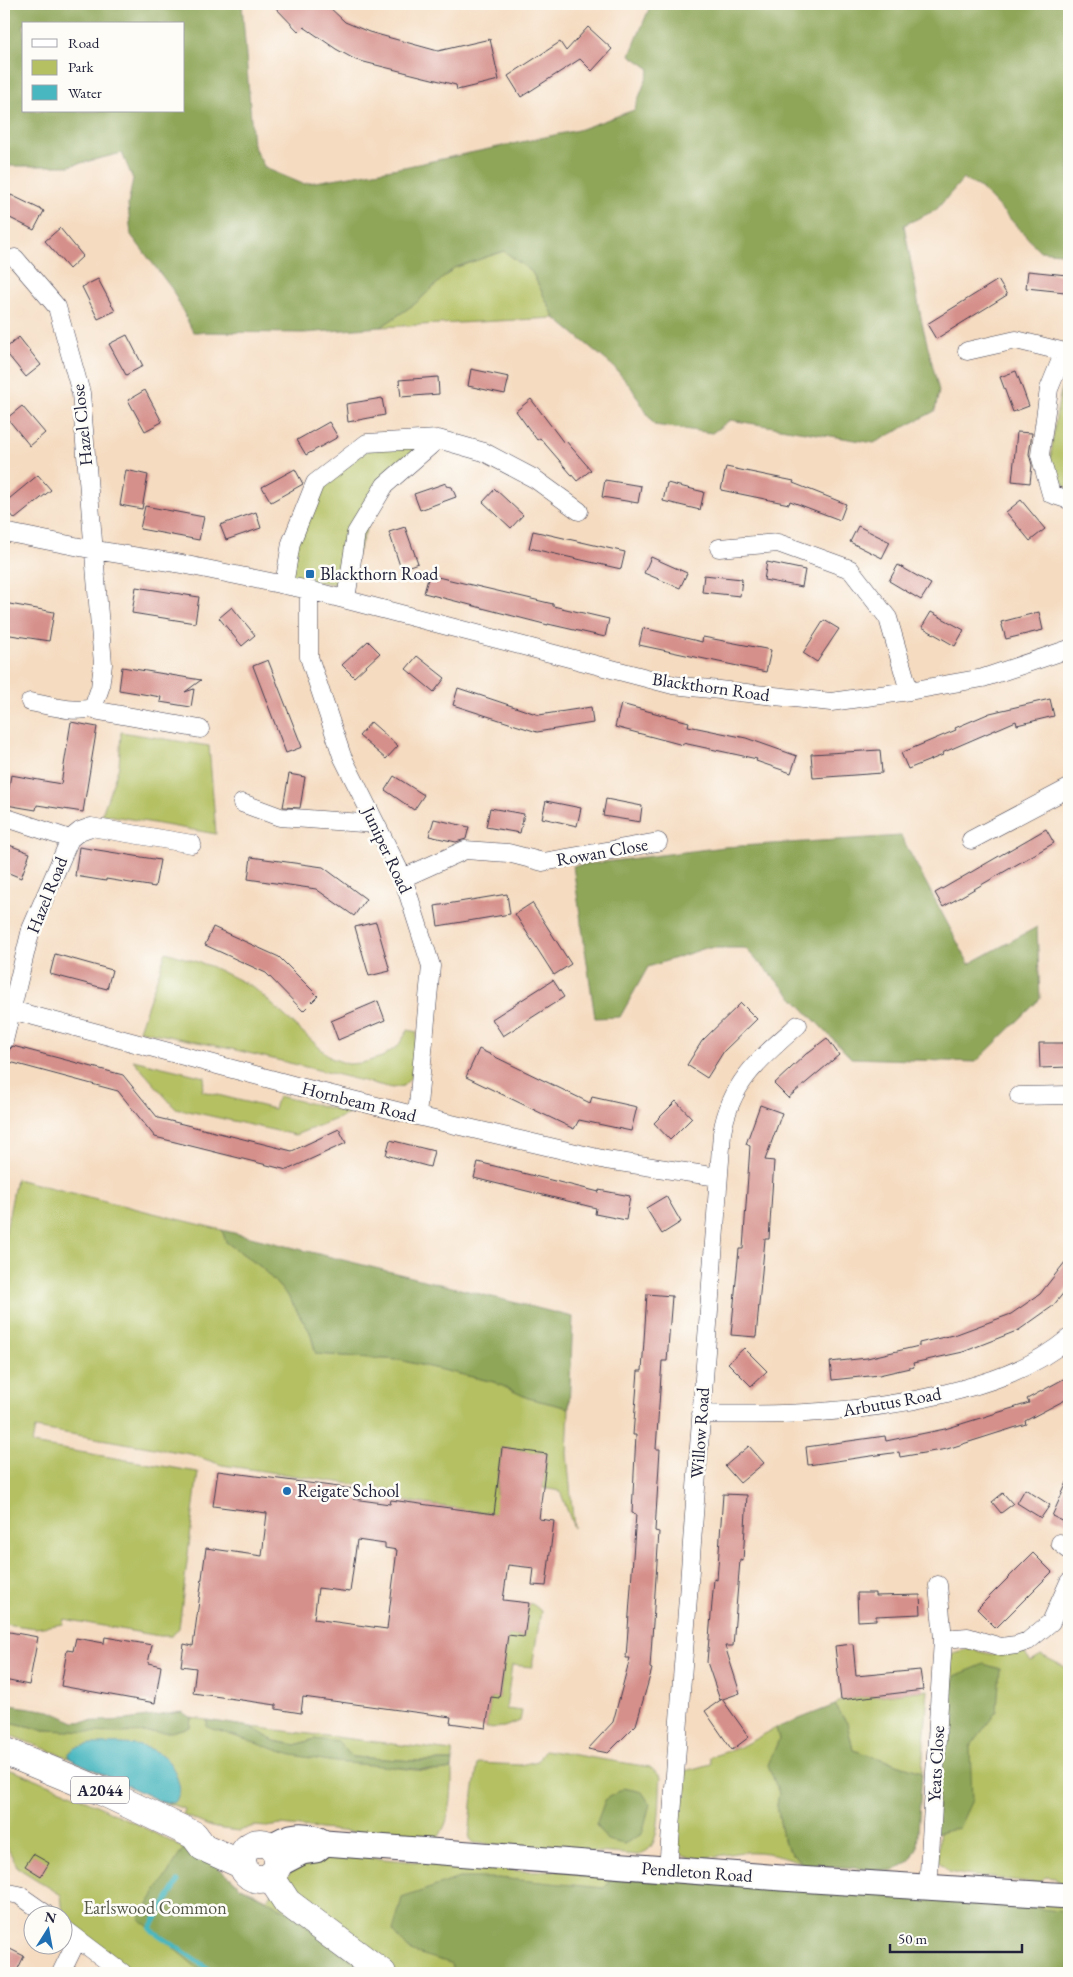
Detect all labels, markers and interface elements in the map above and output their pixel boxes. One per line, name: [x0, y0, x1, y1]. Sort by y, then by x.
legend: [22, 22, 185, 112]
text: Road: [68, 33, 100, 52]
text: Park: [68, 57, 95, 76]
text: Water: [68, 83, 102, 102]
street label: Hazel Close: [66, 383, 97, 467]
place label: Blackthorn Road: [320, 562, 439, 585]
marker: Blackthorn Road: [304, 568, 316, 580]
street label: Blackthorn Road: [651, 667, 772, 706]
street label: Juniper Road: [356, 801, 418, 898]
street label: Rowan Close: [554, 832, 650, 871]
street label: Hazel Road: [21, 852, 73, 937]
street label: Hornbeam Road: [299, 1076, 420, 1127]
street label: Arbutus Road: [840, 1381, 944, 1422]
street label: Willow Road: [685, 1386, 714, 1479]
place label: Reigate School: [297, 1479, 399, 1502]
marker: Reigate School: [281, 1485, 293, 1497]
street label: Yeats Close: [922, 1725, 949, 1803]
road number: A2044: [71, 1776, 129, 1804]
street label: Pendleton Road: [641, 1856, 754, 1887]
park label: Earlswood Common: [83, 1896, 227, 1919]
north arrow: [22, 1904, 72, 1954]
text: N: [43, 1907, 58, 1927]
scale bar: [890, 1922, 1023, 1954]
text: 50 m: [898, 1929, 927, 1948]

